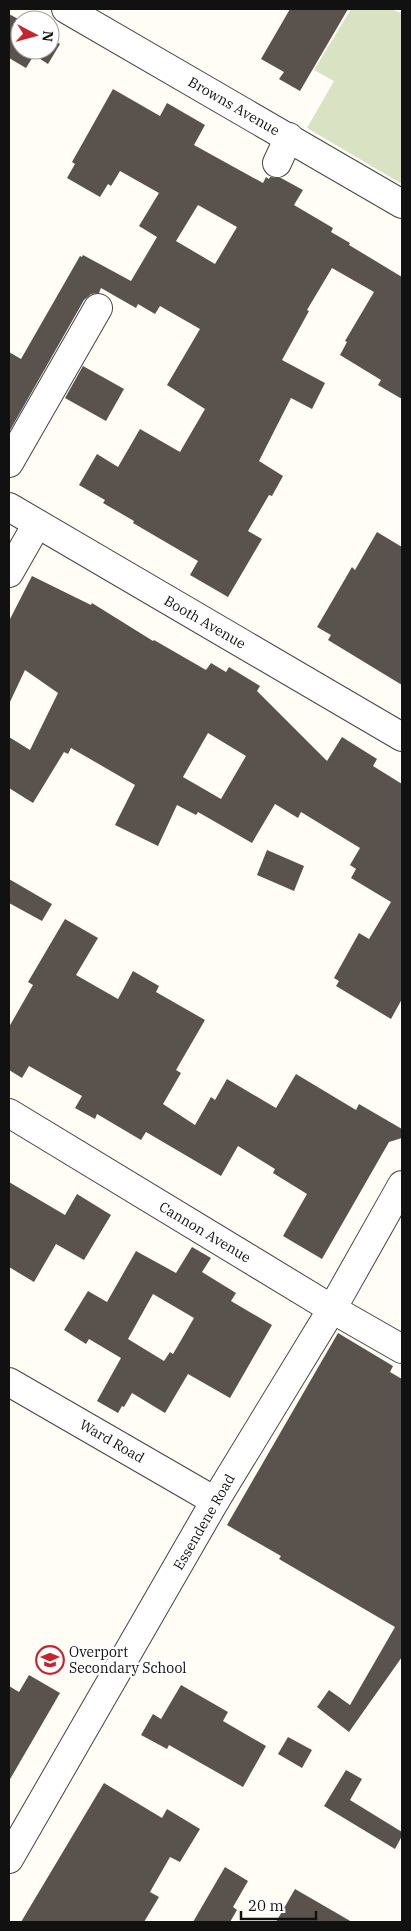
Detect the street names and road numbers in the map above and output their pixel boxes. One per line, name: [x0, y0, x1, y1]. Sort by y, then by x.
street label: Browns Avenue: [185, 73, 283, 139]
street label: Booth Avenue: [161, 591, 249, 653]
street label: Cannon Avenue: [156, 1198, 254, 1266]
street label: Ward Road: [76, 1415, 148, 1467]
street label: Essendene Road: [169, 1470, 239, 1573]

